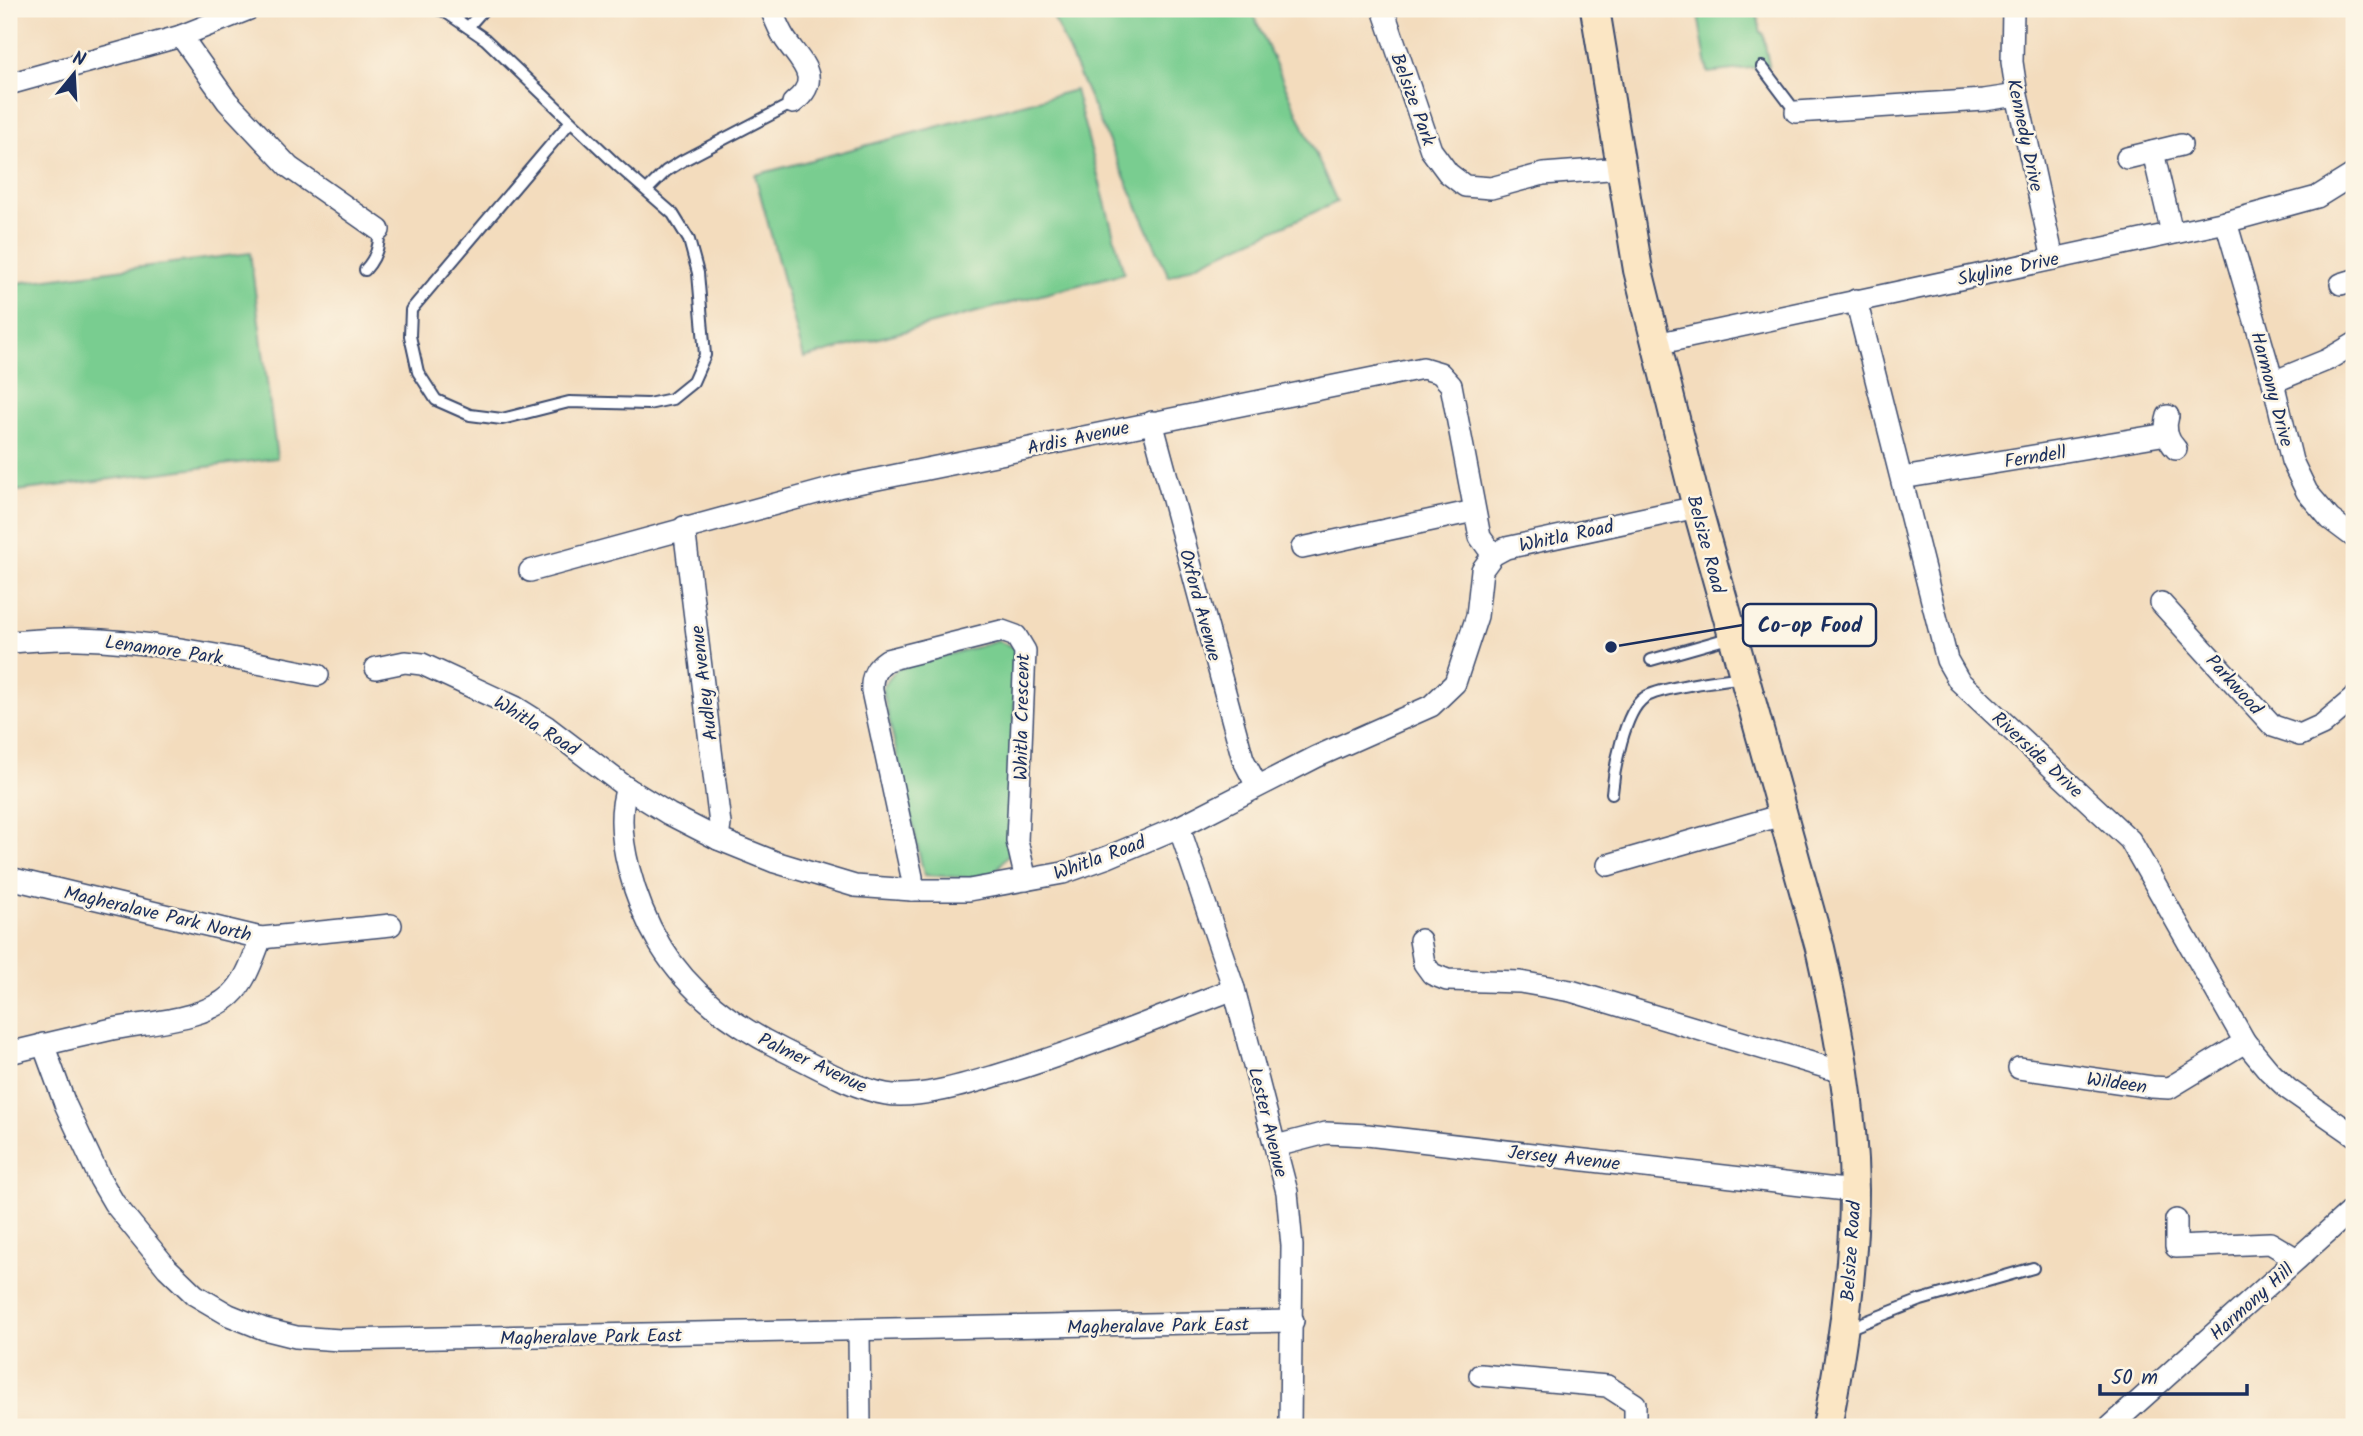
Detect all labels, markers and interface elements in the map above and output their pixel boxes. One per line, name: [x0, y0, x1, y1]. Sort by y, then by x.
north arrow: [38, 38, 108, 108]
text: N: [68, 44, 89, 76]
street label: Belsize Park: [1381, 49, 1443, 150]
street label: Kennedy Drive: [1997, 76, 2051, 195]
street label: Skyline Drive: [1955, 244, 2062, 295]
street label: Harmony Drive: [2241, 329, 2301, 451]
street label: Ardis Avenue: [1025, 413, 1133, 464]
street label: Ferndell: [2002, 438, 2069, 478]
street label: Belsize Road: [1678, 492, 1733, 597]
street label: Whitla Road: [1516, 512, 1617, 562]
street label: Oxford Avenue: [1170, 546, 1229, 665]
callout: Co-op Food: [1743, 604, 1876, 646]
text: Co-op Food: [1758, 610, 1863, 643]
street label: Audley Avenue: [683, 623, 727, 742]
street label: Lenamore Park: [103, 628, 225, 674]
street label: Parkwood: [2198, 648, 2270, 723]
street label: Whitla Crescent: [1007, 653, 1039, 781]
street label: Whitla Road: [487, 688, 585, 765]
street label: Riverside Drive: [1984, 705, 2090, 806]
street label: Whitla Road: [1049, 828, 1150, 889]
street label: Magheralave Park North: [61, 879, 254, 951]
street label: Palmer Avenue: [753, 1025, 872, 1102]
street label: Lester Avenue: [1239, 1064, 1295, 1181]
street label: Wildeen: [2085, 1065, 2149, 1103]
street label: Jersey Avenue: [1506, 1138, 1622, 1180]
street label: Belsize Road: [1834, 1199, 1871, 1302]
street label: Harmony Hill: [2203, 1256, 2302, 1349]
street label: Magheralave Park East: [1067, 1310, 1250, 1344]
street label: Magheralave Park East: [500, 1321, 683, 1355]
scale bar: [2100, 1352, 2248, 1396]
text: 50 m: [2111, 1362, 2158, 1395]

